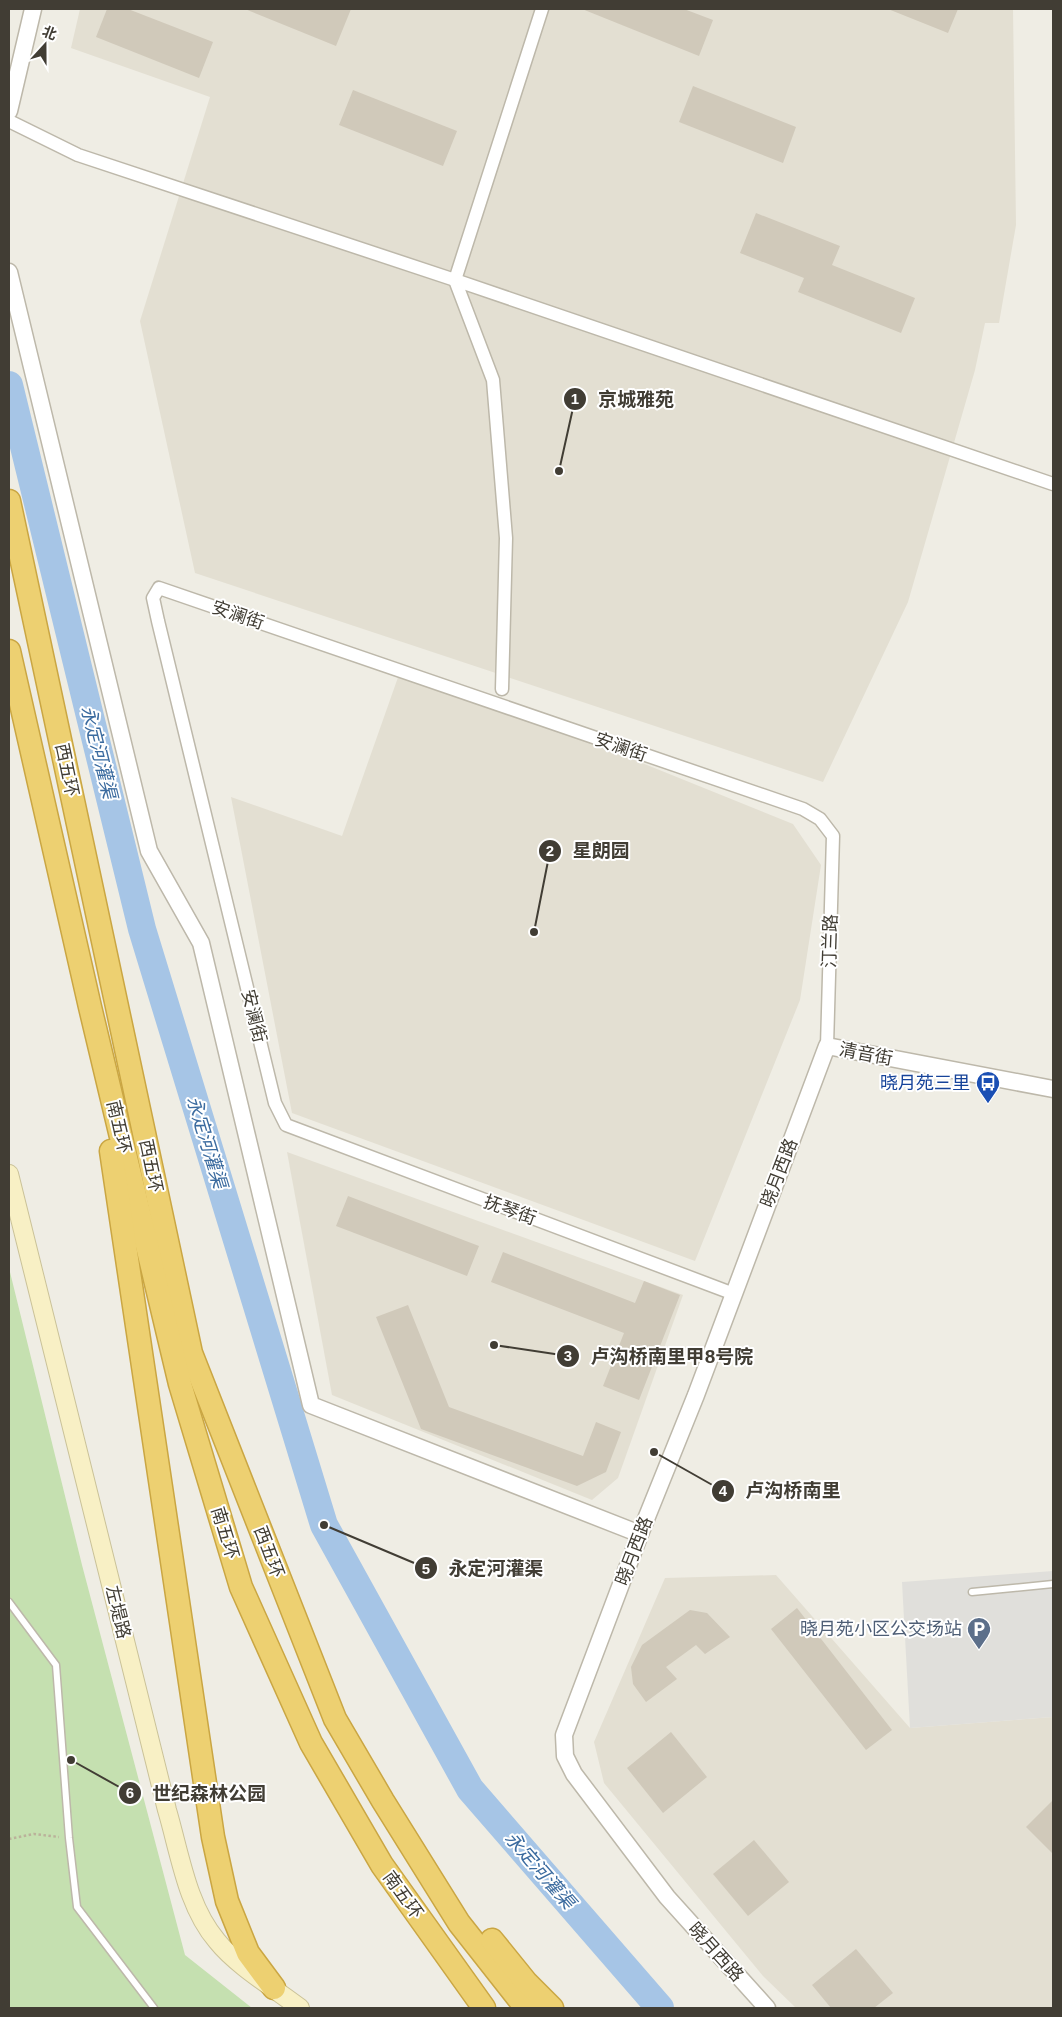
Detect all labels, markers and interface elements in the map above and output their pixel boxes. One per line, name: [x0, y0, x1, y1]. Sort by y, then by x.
north arrow: [20, 20, 70, 70]
text: 北: [40, 23, 59, 43]
callout: 京城雅苑: [563, 382, 684, 416]
text: 京城雅苑: [598, 389, 674, 410]
text: 1: [571, 390, 579, 407]
street label: 安澜街: [209, 597, 267, 633]
water label: 永定河灌渠: [77, 703, 121, 804]
street label: 安澜街: [592, 729, 650, 765]
street label: 西五环: [52, 742, 82, 798]
callout: 星朗园: [537, 834, 639, 868]
text: 星朗园: [572, 840, 630, 861]
text: 2: [546, 842, 554, 859]
street label: 汀兰路: [819, 914, 841, 968]
street label: 安澜街: [238, 987, 270, 1045]
street label: 清音街: [838, 1039, 894, 1069]
bus stop icon: 晓月苑三里: [975, 1070, 1001, 1104]
place label: 晓月苑三里: [880, 1073, 970, 1093]
water label: 永定河灌渠: [183, 1093, 232, 1193]
street label: 南五环: [103, 1098, 135, 1156]
street label: 晓月西路: [757, 1136, 801, 1210]
street label: 西五环: [136, 1138, 166, 1194]
street label: 抚琴街: [481, 1191, 539, 1229]
callout: 卢沟桥南里甲8号院: [555, 1339, 763, 1373]
text: 卢沟桥南里甲8号院: [591, 1346, 753, 1367]
text: 3: [564, 1347, 572, 1364]
callout: 卢沟桥南里: [710, 1474, 850, 1508]
text: 卢沟桥南里: [745, 1480, 841, 1501]
text: 4: [719, 1482, 728, 1499]
street label: 南五环: [208, 1504, 242, 1562]
street label: 晓月西路: [612, 1514, 656, 1588]
street label: 西五环: [250, 1523, 288, 1581]
callout: 永定河灌渠: [414, 1551, 554, 1585]
text: 永定河灌渠: [448, 1558, 544, 1579]
text: 5: [422, 1560, 430, 1577]
street label: 左堤路: [102, 1583, 134, 1641]
parking icon: 晓月苑小区公交场站: [966, 1616, 992, 1650]
place label: 晓月苑小区公交场站: [800, 1619, 962, 1639]
callout: 世纪森林公园: [117, 1776, 276, 1810]
text: 世纪森林公园: [152, 1783, 266, 1804]
text: 6: [126, 1784, 134, 1801]
water label: 永定河灌渠: [501, 1827, 581, 1915]
street label: 南五环: [379, 1867, 427, 1923]
street label: 晓月西路: [684, 1919, 748, 1985]

